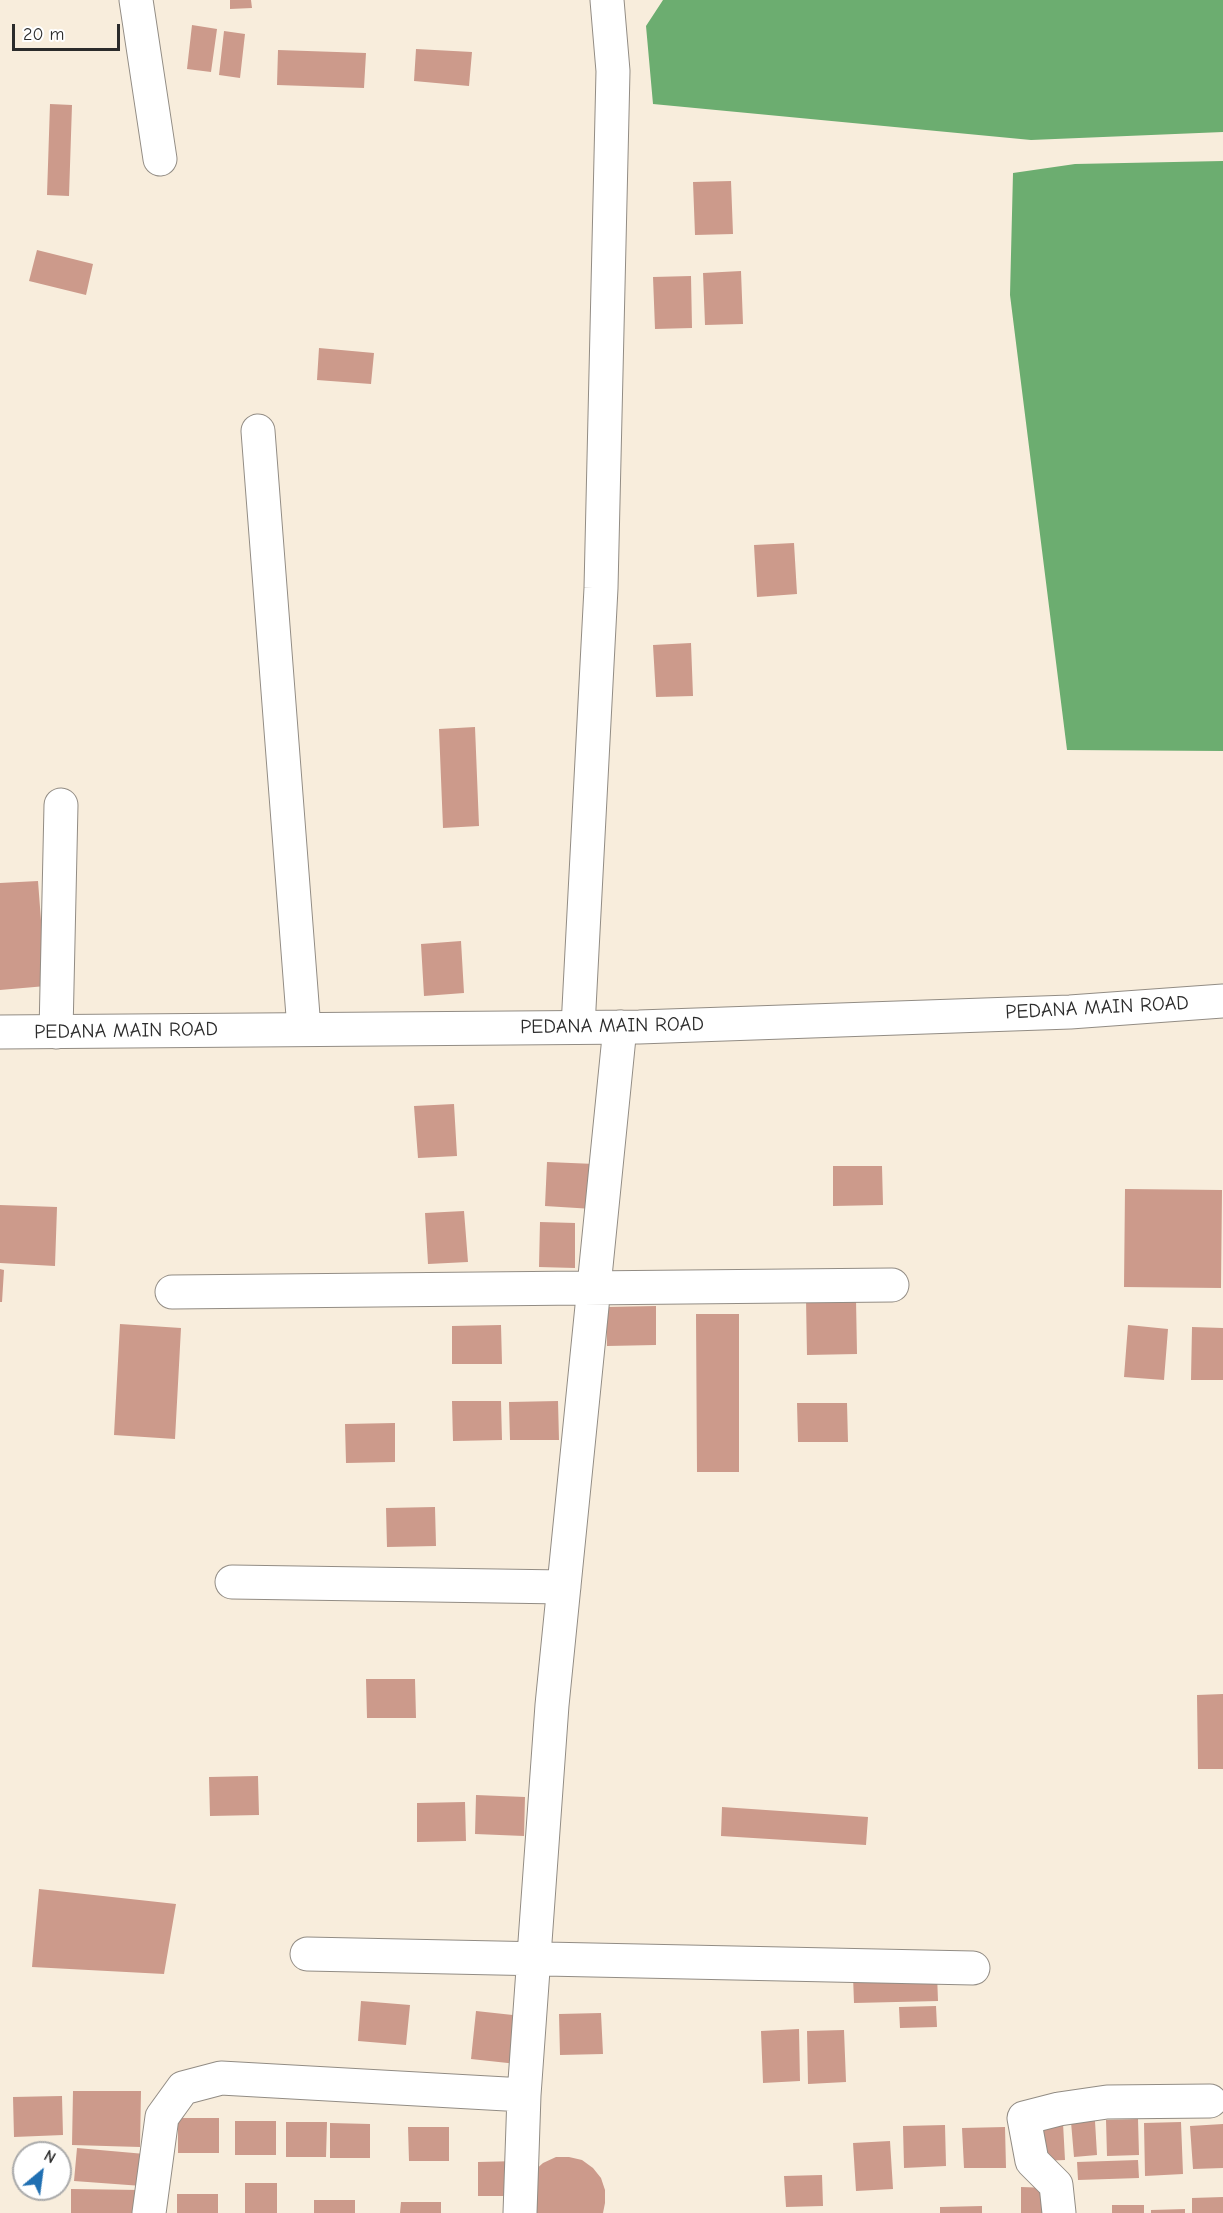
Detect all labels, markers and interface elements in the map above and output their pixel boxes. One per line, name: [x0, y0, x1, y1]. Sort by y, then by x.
scale bar: [15, 12, 123, 50]
text: 20 m: [23, 24, 64, 45]
street label: PEDANA MAIN ROAD: [1005, 991, 1189, 1025]
street label: PEDANA MAIN ROAD: [520, 1012, 704, 1040]
street label: PEDANA MAIN ROAD: [34, 1017, 218, 1045]
north arrow: [12, 2141, 72, 2201]
text: N: [41, 2147, 59, 2167]

